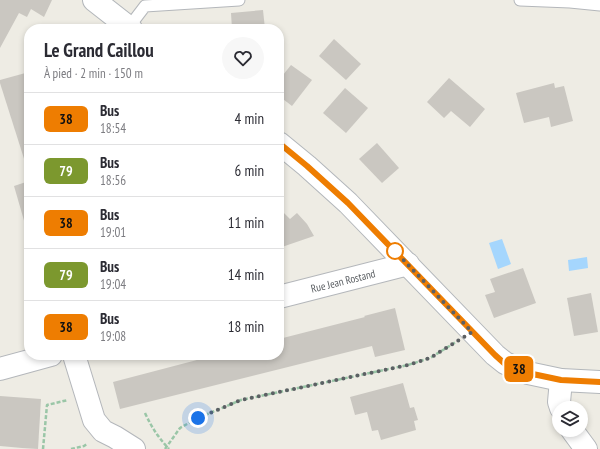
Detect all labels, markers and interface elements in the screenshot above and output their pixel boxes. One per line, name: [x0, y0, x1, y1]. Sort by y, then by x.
button: heart: [222, 37, 264, 79]
text: Le Grand Caillou: [44, 38, 154, 62]
text: À pied · 2 min · 150 m: [44, 65, 143, 82]
text: Bus: [100, 101, 119, 120]
text: 4 min: [234, 109, 264, 128]
text: 38: [59, 110, 73, 128]
text: 18:54: [100, 120, 126, 137]
text: Bus: [100, 153, 119, 172]
text: 6 min: [234, 161, 264, 180]
text: 79: [59, 162, 73, 180]
text: 18:56: [100, 172, 126, 189]
text: Bus: [100, 205, 119, 224]
text: 11 min: [228, 213, 264, 232]
text: 38: [59, 214, 73, 232]
text: 19:01: [100, 224, 126, 241]
unlabelled marker: [386, 242, 404, 260]
text: Bus: [100, 257, 119, 276]
text: 14 min: [228, 265, 264, 284]
text: 79: [59, 266, 73, 284]
street label: Rue Jean Rostand: [309, 266, 377, 296]
text: 19:04: [100, 276, 126, 293]
text: Bus: [100, 309, 119, 328]
text: 18 min: [228, 317, 264, 336]
text: 38: [59, 318, 73, 336]
text: 19:08: [100, 328, 126, 345]
line badge: 38: [501, 356, 537, 382]
text: 38: [512, 360, 526, 378]
map controls: [552, 401, 588, 437]
button: layers: [552, 401, 588, 437]
your location: [188, 408, 208, 428]

